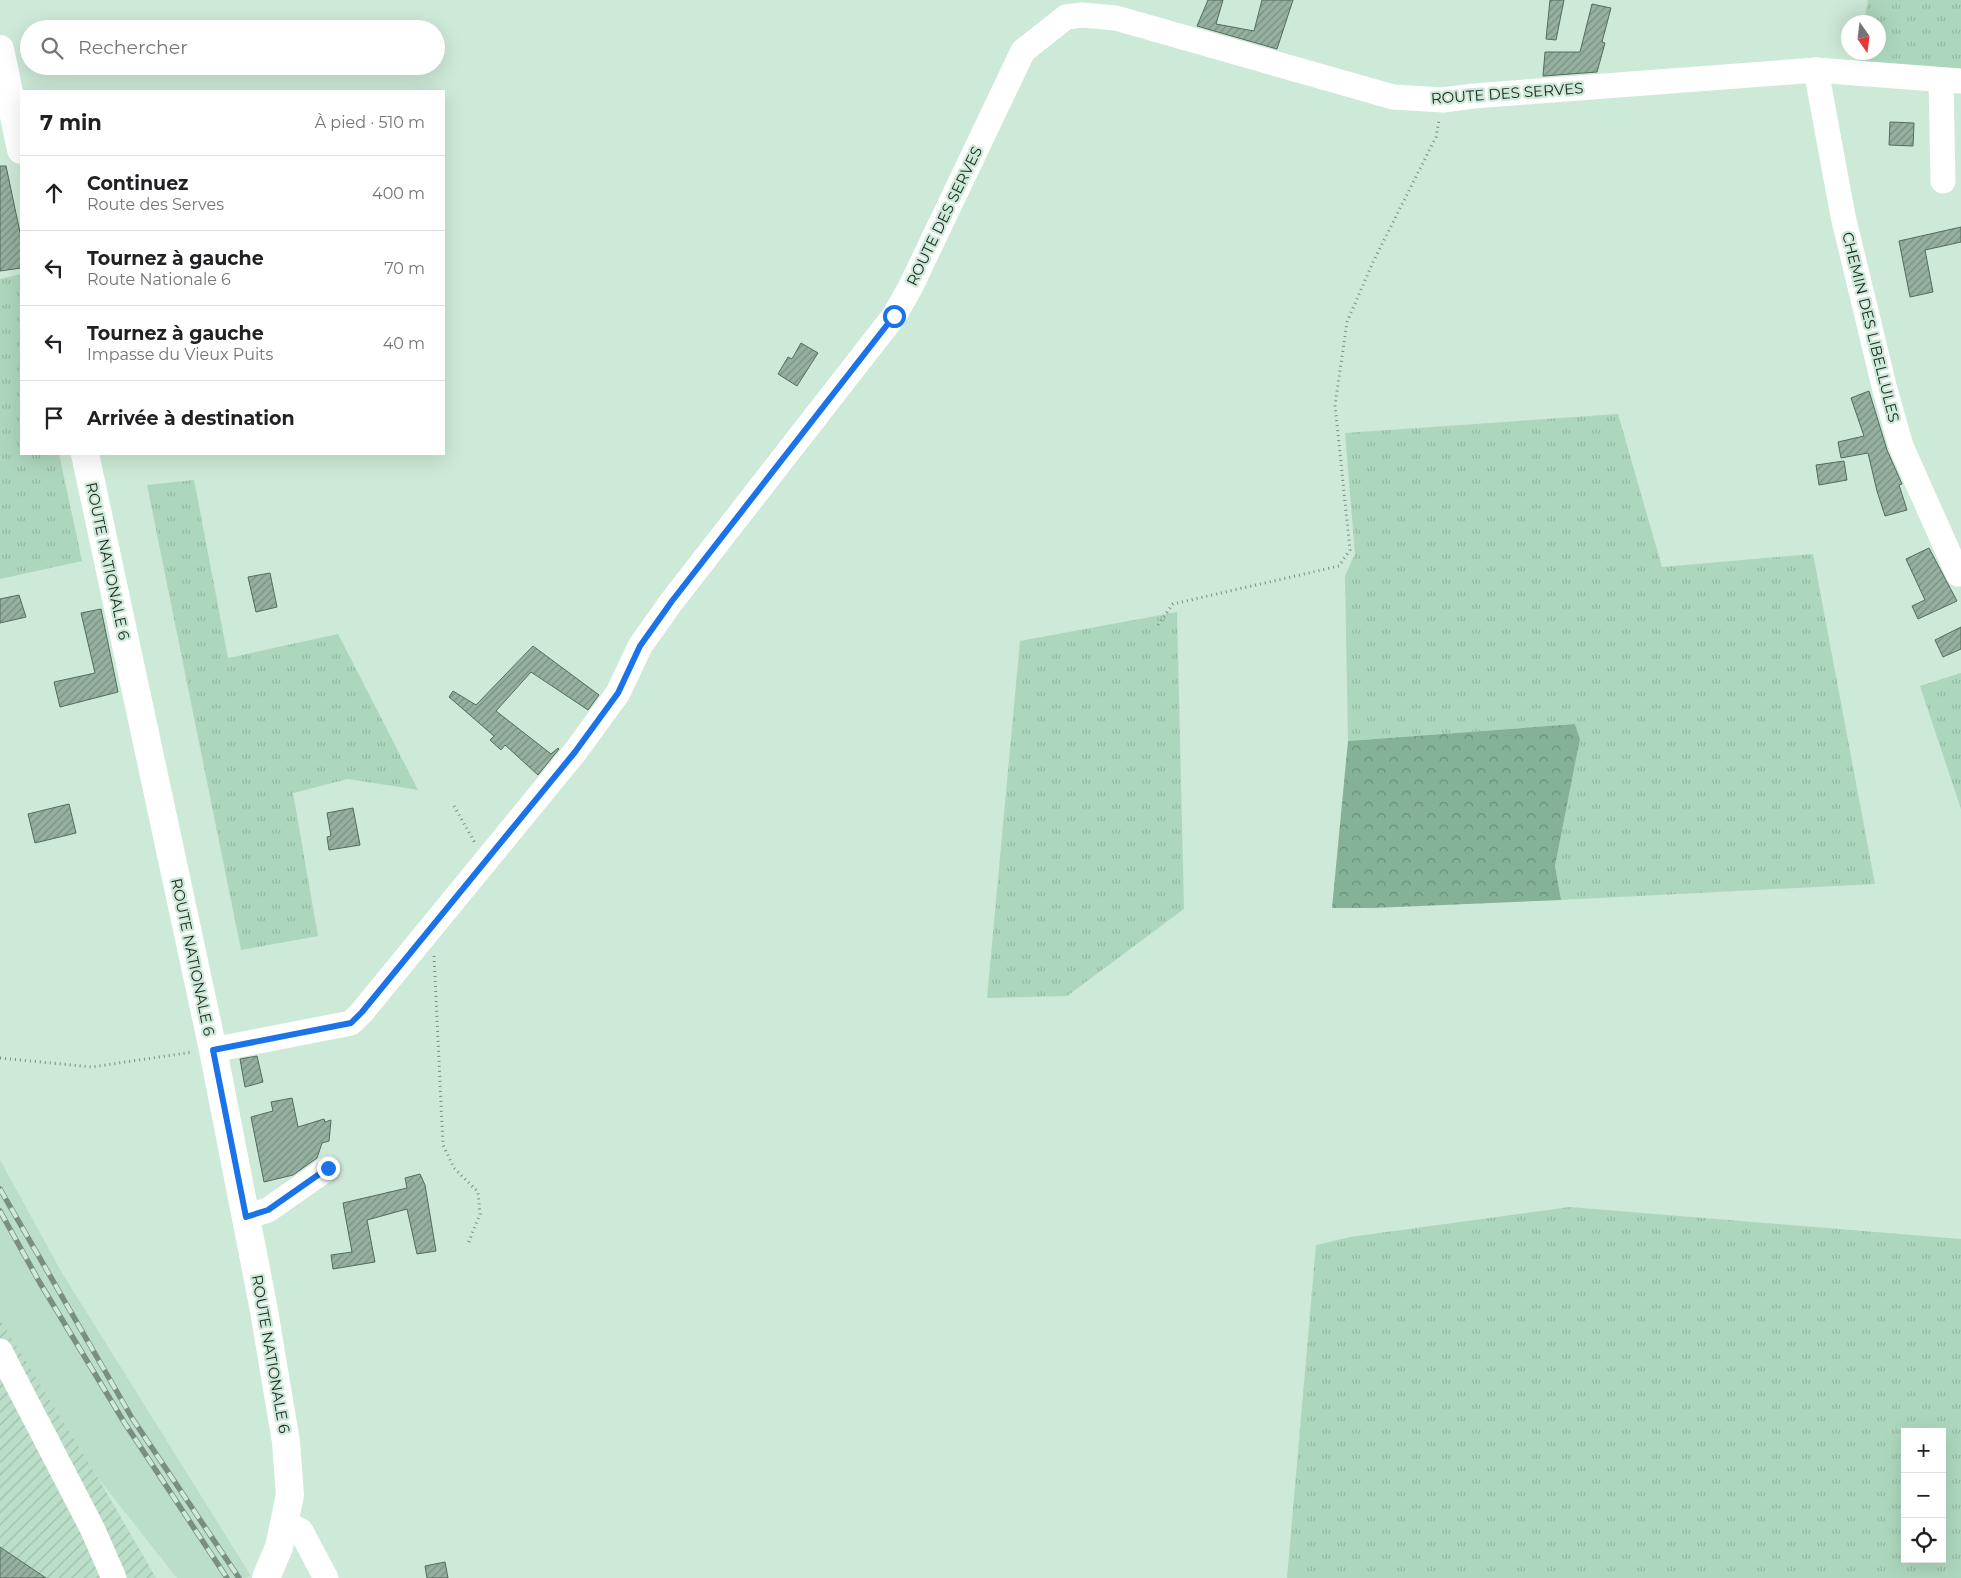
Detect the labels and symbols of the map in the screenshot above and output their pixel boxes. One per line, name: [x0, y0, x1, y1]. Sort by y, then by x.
north arrow: [1841, 15, 1886, 60]
street label: ROUTE DES SERVES: [1430, 78, 1584, 108]
street label: ROUTE DES SERVES: [902, 143, 986, 289]
street label: CHEMIN DES LIBELLULES: [1838, 230, 1904, 424]
route start: [883, 305, 906, 328]
street label: ROUTE NATIONALE 6: [82, 480, 134, 642]
street label: ROUTE NATIONALE 6: [167, 876, 219, 1038]
route end: [317, 1157, 340, 1180]
street label: ROUTE NATIONALE 6: [248, 1273, 294, 1435]

